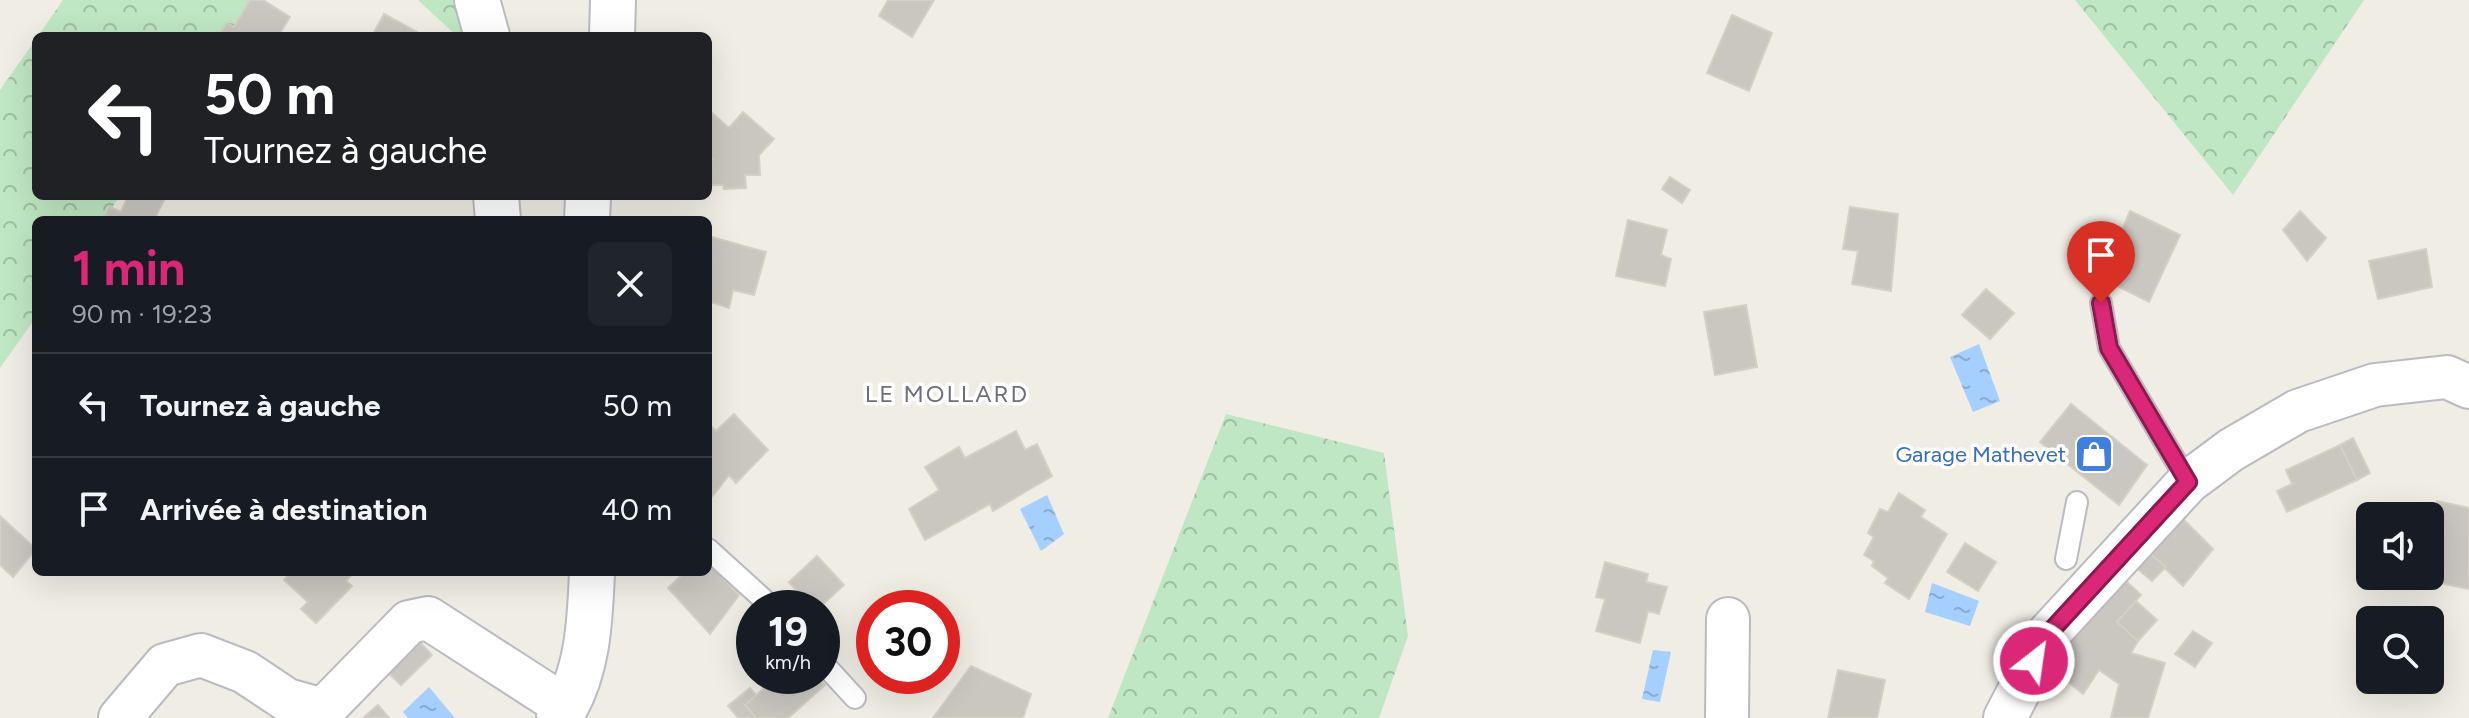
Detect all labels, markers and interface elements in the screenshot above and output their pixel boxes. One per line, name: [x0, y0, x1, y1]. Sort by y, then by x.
text: 50 m: [204, 61, 335, 128]
icon: left: [72, 64, 176, 168]
text: Tournez à gauche: [204, 129, 487, 172]
pin: [2067, 221, 2135, 303]
icon: arrive: [2079, 233, 2123, 277]
text: 1 min: [72, 239, 185, 297]
button: close: [588, 242, 672, 326]
text: 90 m · 19:23: [72, 298, 212, 330]
district label: LE MOLLARD: [865, 379, 1029, 408]
icon: left: [72, 383, 116, 427]
text: Tournez à gauche: [140, 387, 381, 424]
text: 50 m: [603, 387, 672, 424]
shop icon: Garage Mathevet: [2073, 433, 2115, 475]
place label: Garage Mathevet: [1895, 441, 2066, 468]
icon: arrive: [72, 487, 116, 531]
text: Arrivée à destination: [140, 491, 427, 528]
text: 40 m: [601, 491, 672, 528]
map controls: [2356, 502, 2444, 694]
button: sound: [2356, 502, 2444, 590]
speed limit sign: 30: [856, 590, 960, 694]
button: search: [2356, 606, 2444, 694]
text: 19: [768, 608, 808, 656]
position arrow: [1992, 619, 2076, 703]
text: km/h: [765, 650, 811, 674]

